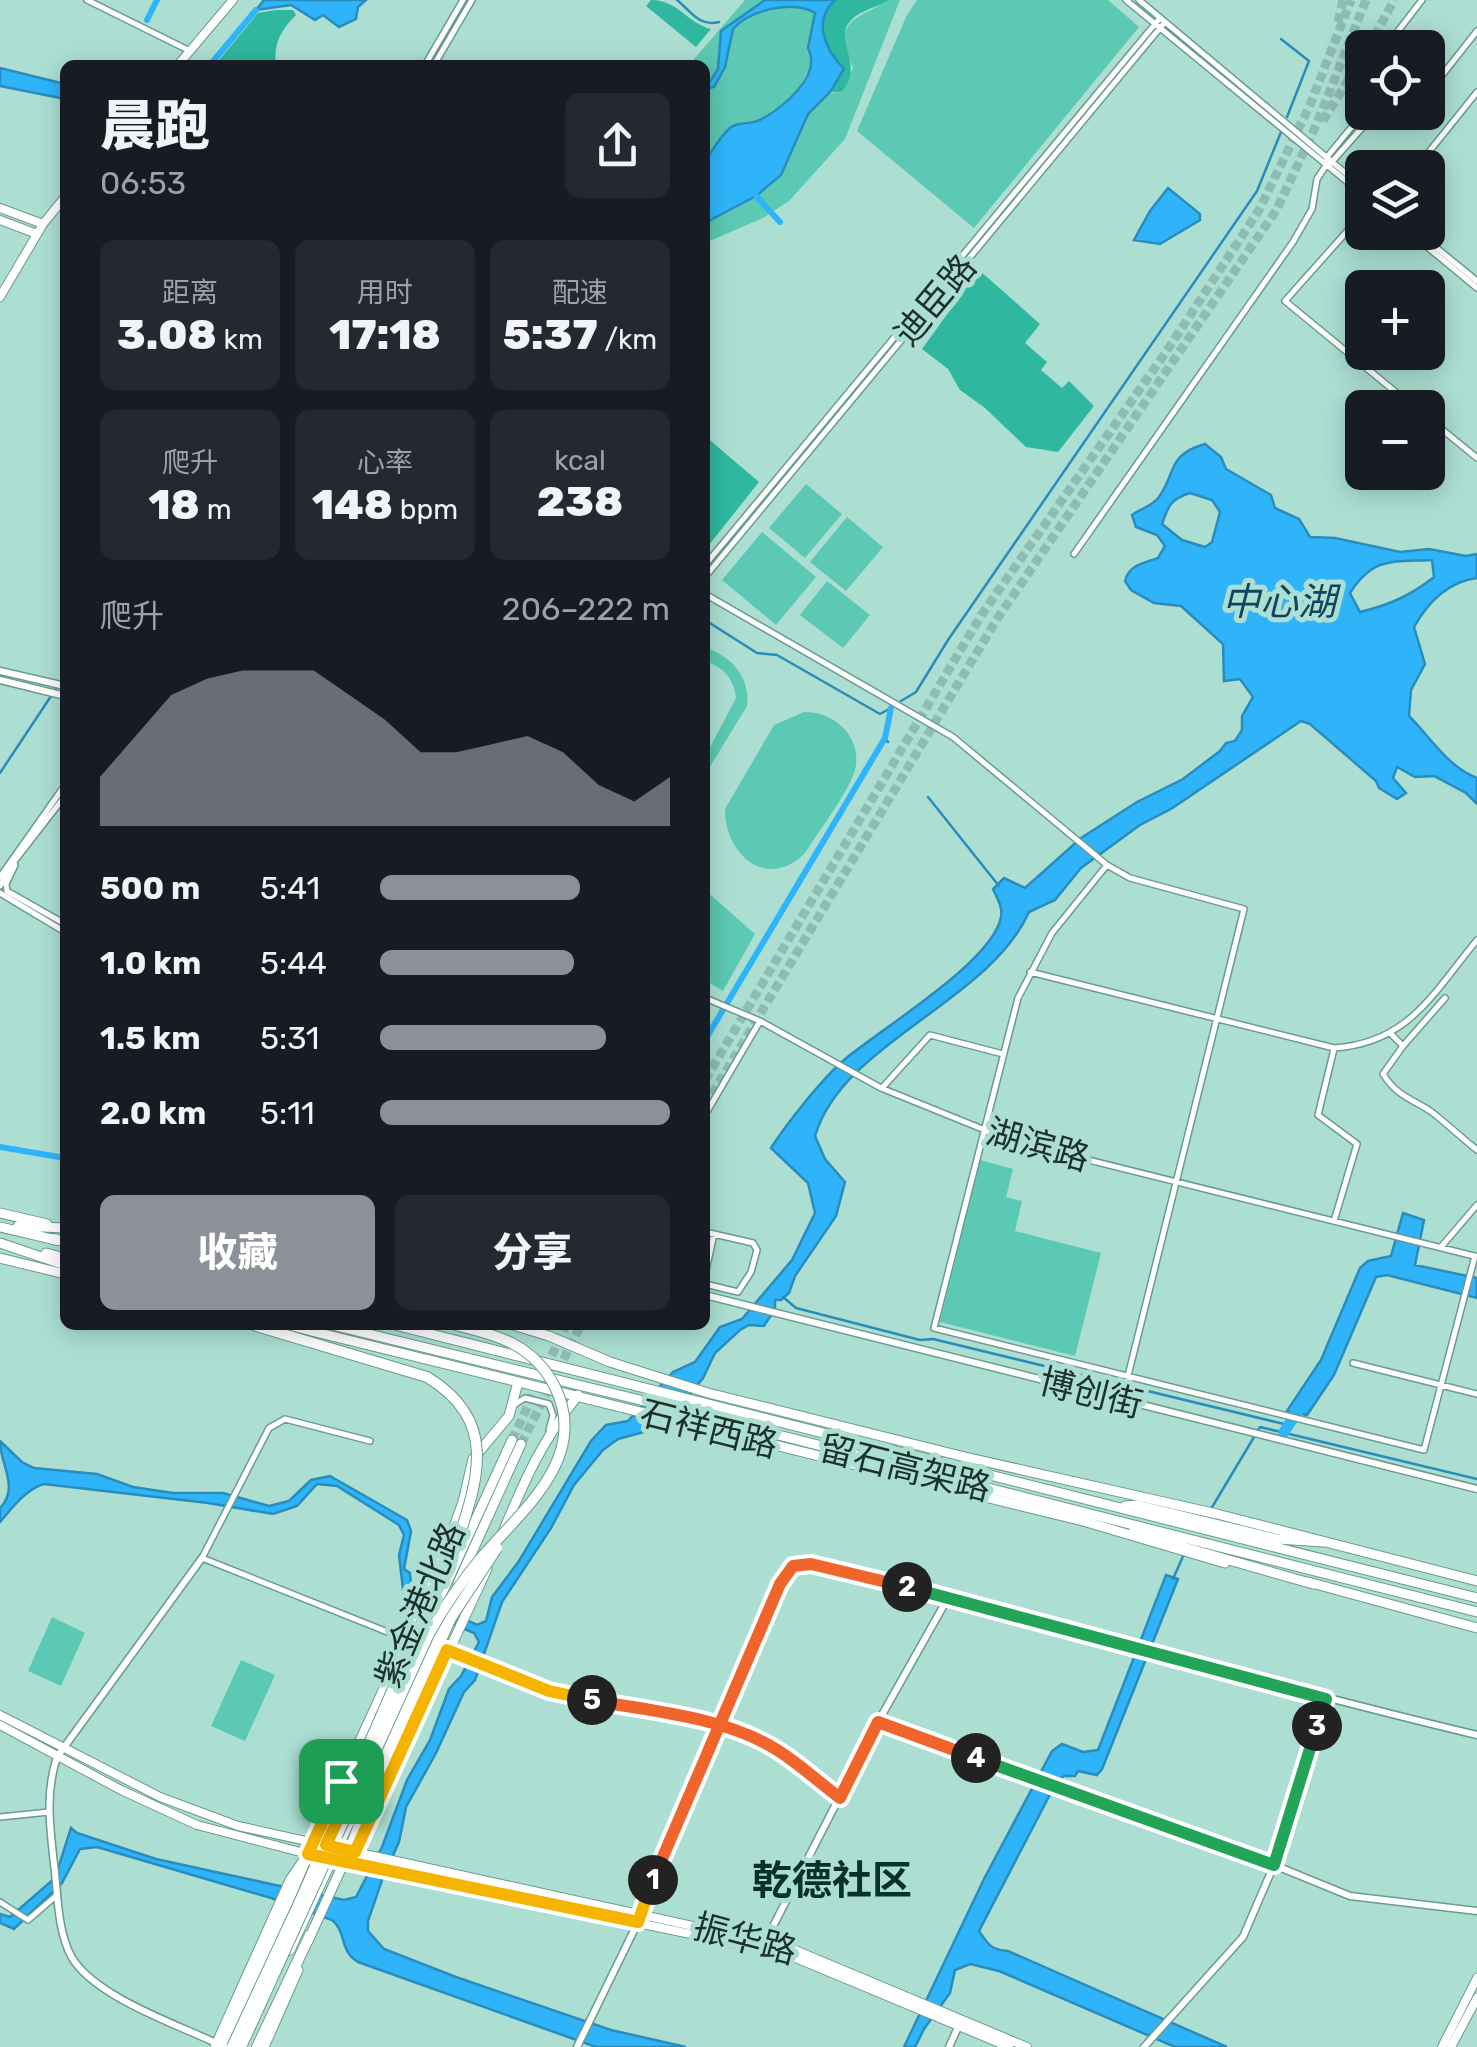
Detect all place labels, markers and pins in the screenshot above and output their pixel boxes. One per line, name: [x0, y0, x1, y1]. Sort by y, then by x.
pin: 2: [882, 1562, 932, 1612]
pin: 5: [567, 1675, 617, 1725]
pin: 3: [1292, 1701, 1342, 1751]
pin: 4: [951, 1733, 1001, 1783]
pin: [299, 1739, 384, 1824]
pin: 1: [628, 1855, 678, 1905]

